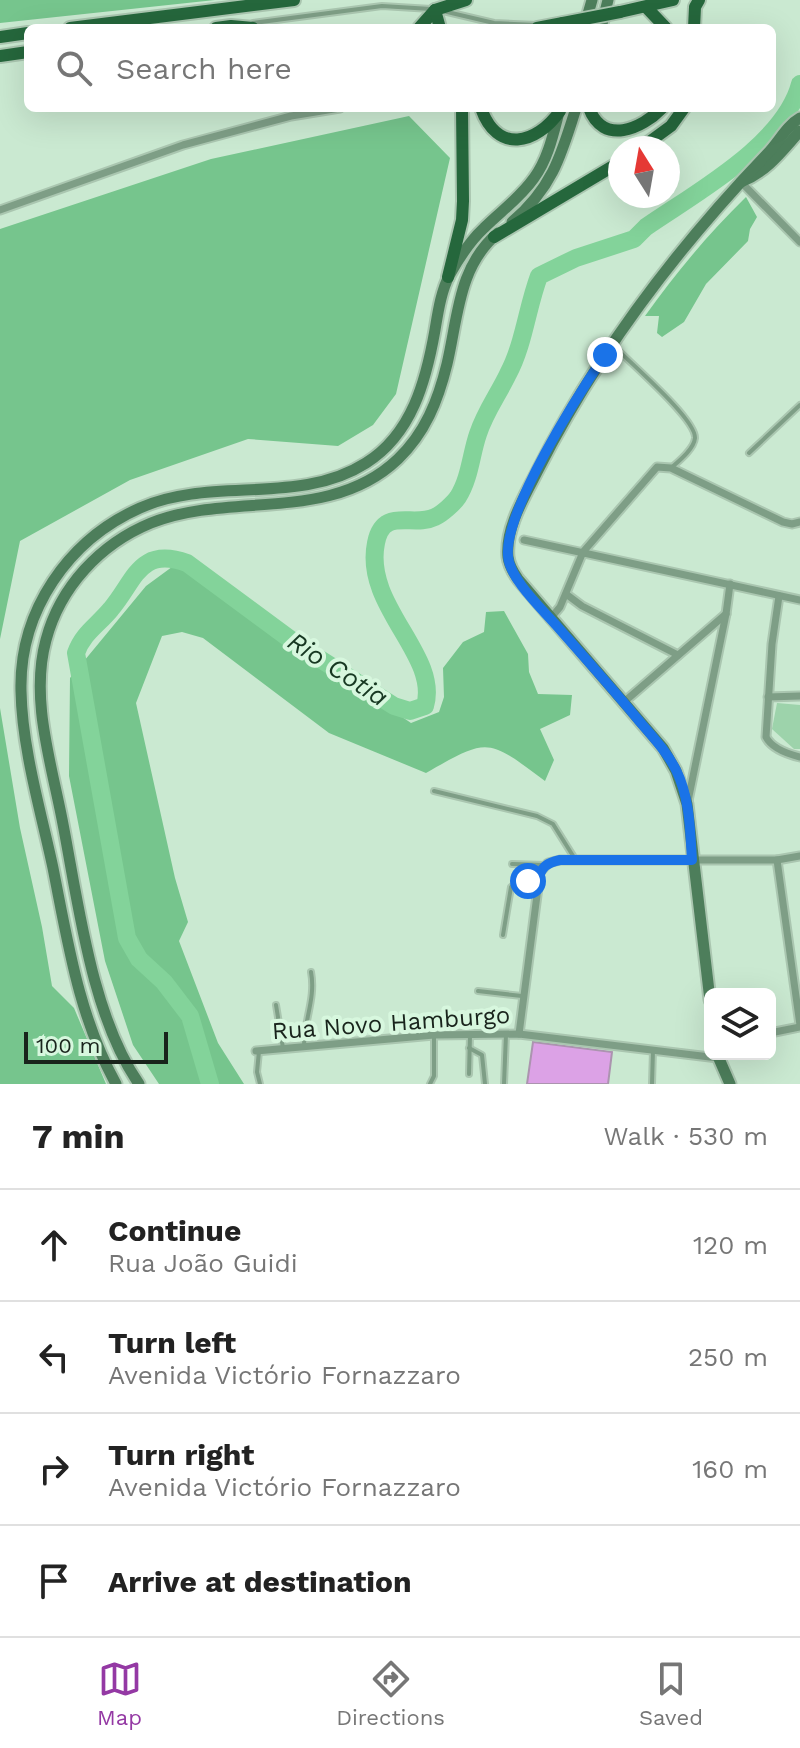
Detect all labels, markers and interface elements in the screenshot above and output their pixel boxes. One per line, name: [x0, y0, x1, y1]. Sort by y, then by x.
search box: [24, 24, 776, 112]
icon: search: [52, 46, 96, 90]
text: Search here: [116, 51, 292, 86]
north arrow: [608, 136, 680, 208]
route end: [587, 337, 623, 373]
water label: Rio Cotia: [282, 626, 394, 712]
route start: [510, 863, 546, 899]
map controls: [704, 988, 776, 1060]
button: layers: [704, 988, 776, 1060]
street label: Rua Novo Hamburgo: [271, 1001, 511, 1045]
scale bar: [24, 1028, 168, 1064]
text: 100 m: [36, 1033, 100, 1058]
text: 7 min: [32, 1116, 125, 1156]
text: Walk · 530 m: [603, 1121, 768, 1151]
text: Continue: [108, 1213, 241, 1248]
icon: ahead: [32, 1223, 76, 1267]
text: 120 m: [693, 1230, 768, 1260]
text: Rua João Guidi: [108, 1248, 298, 1278]
text: Turn left: [108, 1325, 236, 1360]
icon: left: [32, 1335, 76, 1379]
text: 250 m: [688, 1342, 768, 1372]
text: Avenida Victório Fornazzaro: [108, 1360, 461, 1390]
text: Turn right: [108, 1437, 254, 1472]
icon: right: [32, 1447, 76, 1491]
text: 160 m: [692, 1454, 768, 1484]
text: Avenida Victório Fornazzaro: [108, 1472, 461, 1502]
icon: arrive: [32, 1559, 76, 1603]
text: Arrive at destination: [108, 1564, 412, 1599]
tab: Map: [97, 1657, 142, 1730]
tab: Directions: [336, 1657, 445, 1730]
tab: Saved: [639, 1657, 703, 1730]

